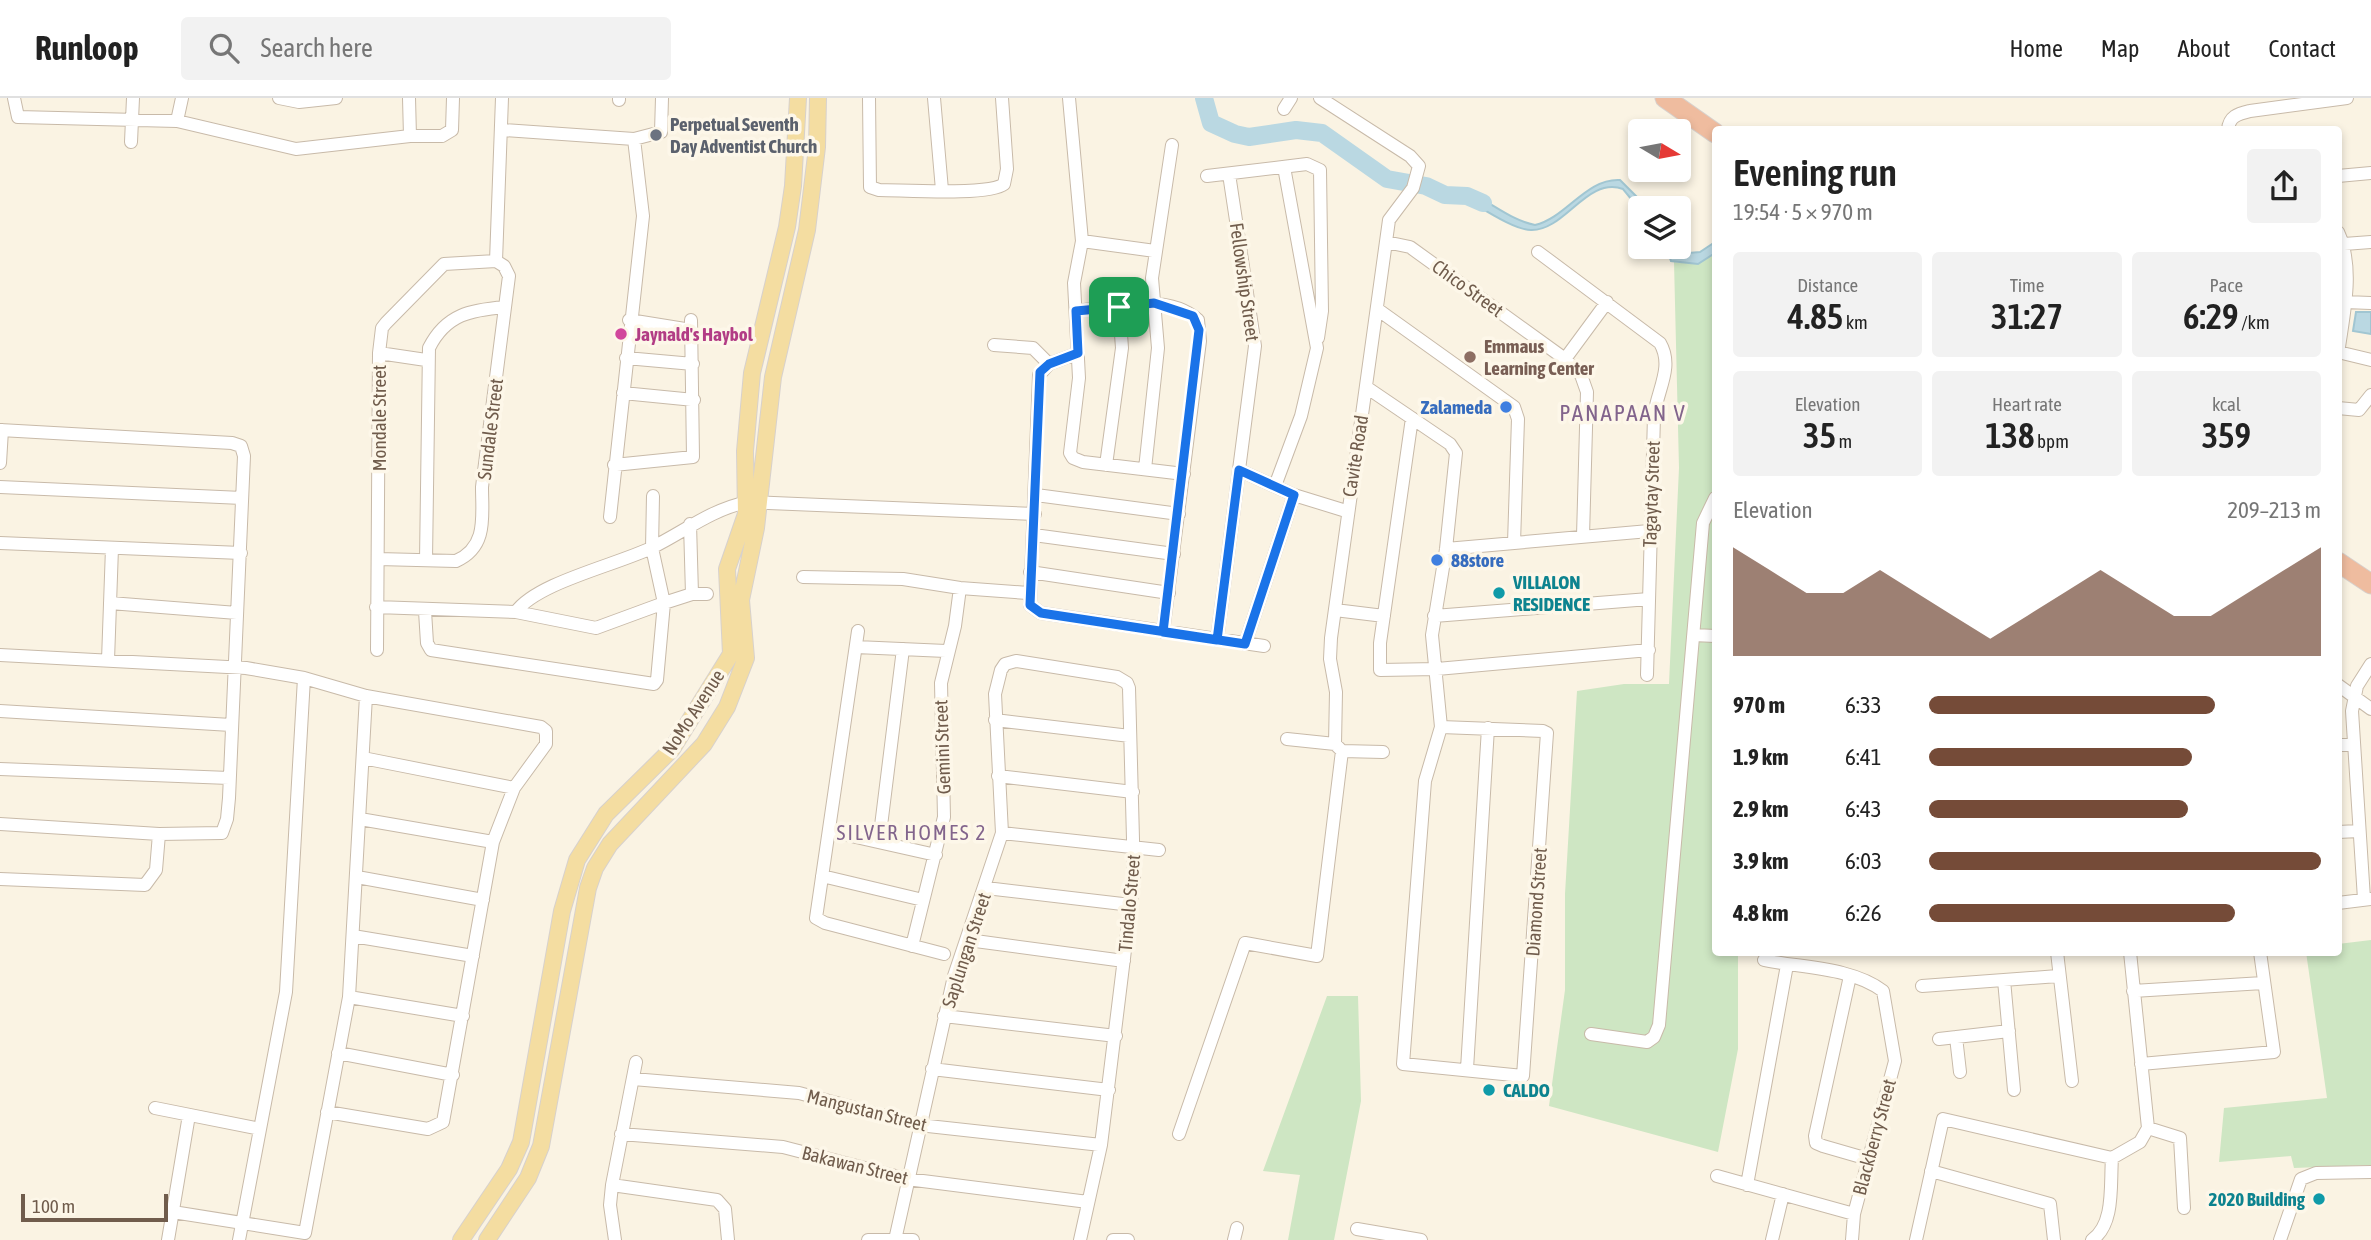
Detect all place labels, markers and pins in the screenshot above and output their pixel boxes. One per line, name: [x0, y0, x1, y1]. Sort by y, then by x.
place label: Perpetual Seventh Day Adventist Church: [670, 113, 817, 157]
marker: Perpetual Seventh Day Adventist Church: [648, 127, 664, 143]
pin: [1089, 277, 1149, 337]
place label: Jaynald's Haybol: [634, 323, 754, 345]
marker: Jaynald's Haybol: [613, 326, 629, 342]
place label: Emmaus Learning Center: [1484, 335, 1594, 379]
marker: Emmaus Learning Center: [1462, 349, 1478, 365]
place label: Zalameda: [1421, 396, 1492, 418]
marker: Zalameda: [1498, 399, 1514, 415]
place label: 88store: [1451, 549, 1504, 571]
marker: 88store: [1429, 552, 1445, 568]
place label: VILLALON RESIDENCE: [1512, 571, 1590, 615]
marker: VILLALON RESIDENCE: [1491, 585, 1507, 601]
place label: CALDO: [1503, 1079, 1550, 1101]
marker: CALDO: [1481, 1082, 1497, 1098]
place label: 2020 Building: [2209, 1188, 2306, 1210]
marker: 2020 Building: [2311, 1191, 2327, 1207]

